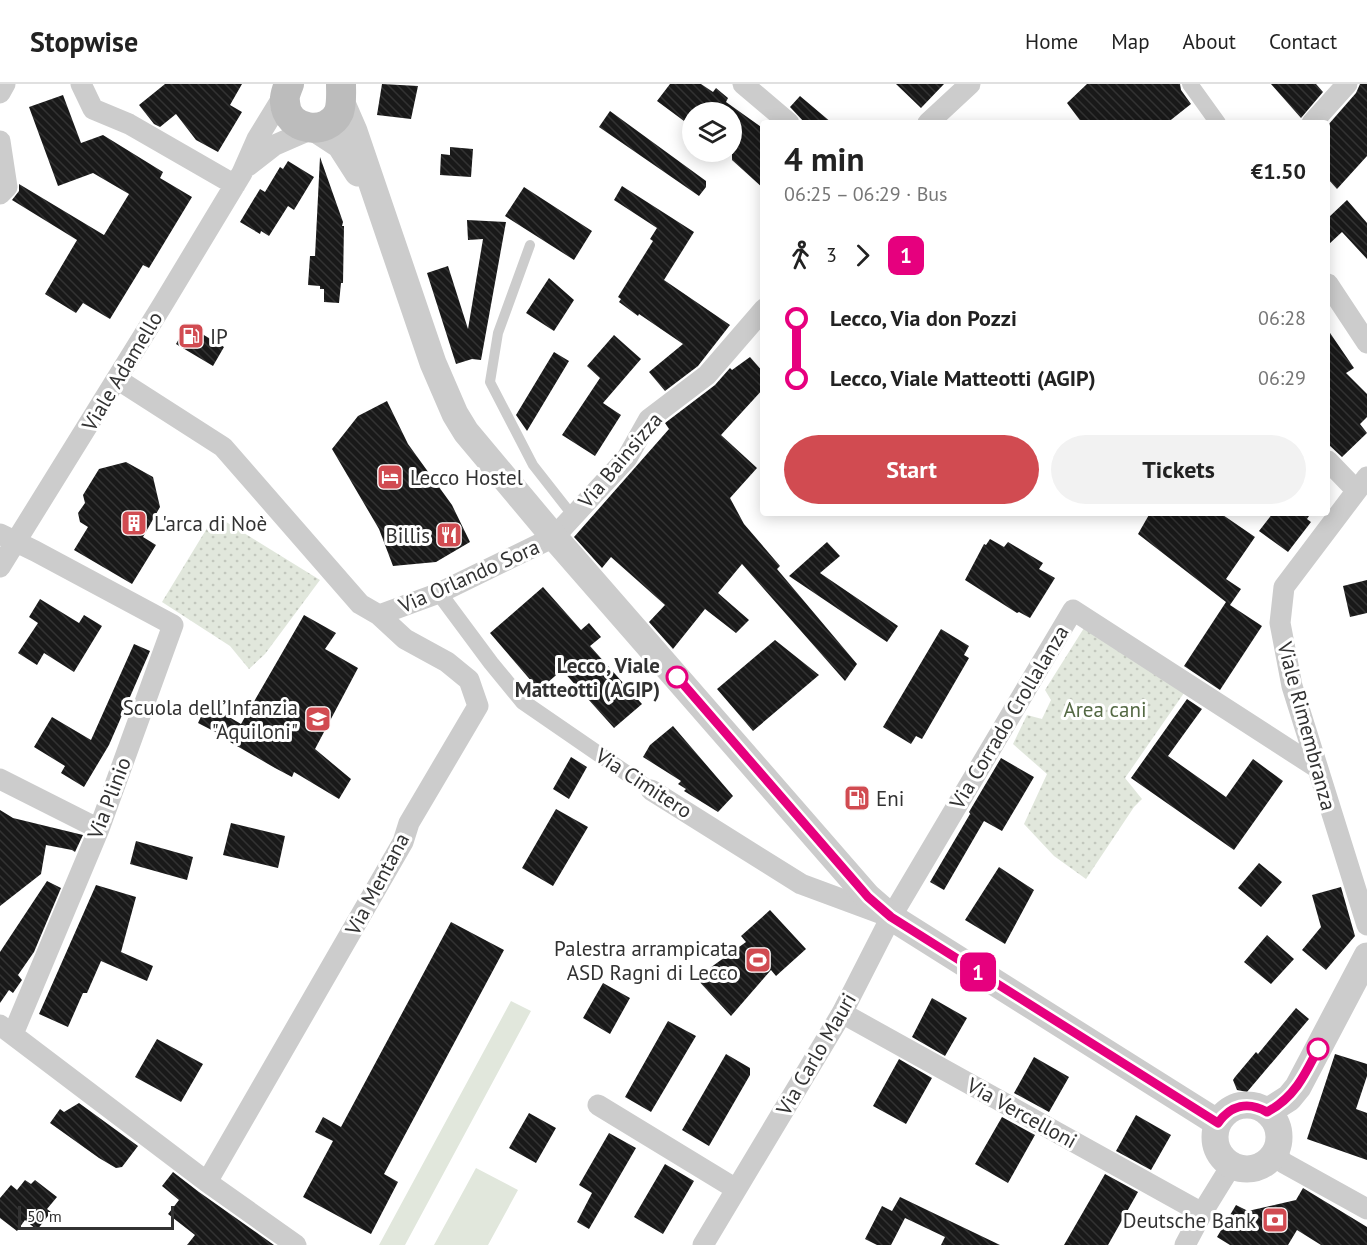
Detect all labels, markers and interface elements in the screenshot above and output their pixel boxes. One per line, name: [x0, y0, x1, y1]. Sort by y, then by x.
text: Stopwise: [30, 23, 138, 60]
text: Home: [1025, 28, 1078, 55]
text: Map: [1111, 28, 1150, 55]
text: About: [1183, 28, 1236, 55]
text: Contact: [1269, 28, 1337, 55]
map controls: [682, 102, 742, 162]
button: layers: [682, 102, 742, 162]
text: 4 min: [784, 137, 865, 180]
text: €1.50: [1251, 157, 1306, 185]
text: 06:25 – 06:29 · Bus: [784, 181, 948, 207]
icon: walk: [784, 239, 817, 272]
icon: forward: [846, 239, 879, 272]
text: 3: [826, 242, 837, 268]
text: 1: [900, 242, 912, 269]
text: Lecco, Via don Pozzi: [830, 304, 1017, 332]
text: 06:28: [1258, 305, 1306, 331]
street label: Viale Adamello: [75, 306, 168, 437]
fuel station icon: IP: [176, 321, 206, 351]
place label: IP: [210, 323, 228, 350]
text: Lecco, Viale Matteotti (AGIP): [830, 364, 1096, 392]
text: 06:29: [1258, 365, 1306, 391]
street label: Via Bainsizza: [571, 406, 668, 514]
button: Start: [784, 435, 1039, 504]
button: Tickets: [1051, 435, 1306, 504]
hotel icon: Lecco Hostel: [375, 462, 405, 492]
place label: Lecco Hostel: [410, 464, 523, 491]
building icon: L'arca di Noè: [119, 508, 149, 538]
place label: L'arca di Noè: [154, 510, 267, 537]
restaurant icon: Billis: [434, 520, 464, 550]
place label: Billis: [385, 522, 430, 549]
street label: Via Orlando Sora: [394, 533, 544, 619]
street label: Via Corrado Crollalanza: [943, 620, 1075, 815]
street label: Viale Rimembranza: [1271, 638, 1342, 813]
place label: Lecco, Viale Matteotti (AGIP): [515, 652, 660, 703]
marker: Lecco, Viale Matteotti (AGIP): [666, 666, 688, 688]
place label: Scuola dell’Infanzia "Aquiloni": [123, 694, 298, 745]
park label: Area cani: [1063, 696, 1147, 723]
school or university icon: Scuola dell’Infanzia "Aquiloni": [303, 704, 333, 734]
street label: Via Cimitero: [590, 741, 697, 824]
street label: Via Plinio: [81, 753, 137, 844]
fuel station icon: Eni: [842, 783, 872, 813]
place label: Eni: [876, 785, 904, 812]
street label: Via Mentana: [338, 828, 415, 941]
place label: Palestra arrampicata ASD Ragni di Lecco: [554, 935, 738, 986]
sports icon: Palestra arrampicata ASD Ragni di Lecco: [743, 945, 773, 975]
line badge: 1: [958, 952, 998, 992]
text: 1: [972, 959, 984, 986]
street label: Via Carlo Mauri: [770, 988, 862, 1121]
unlabelled marker: [1307, 1038, 1329, 1060]
street label: Via Vercelloni: [961, 1071, 1082, 1154]
scale bar: [18, 1203, 174, 1230]
bank icon: Deutsche Bank: [1260, 1205, 1290, 1235]
text: 50 m: [27, 1206, 62, 1226]
place label: Deutsche Bank: [1123, 1207, 1256, 1234]

